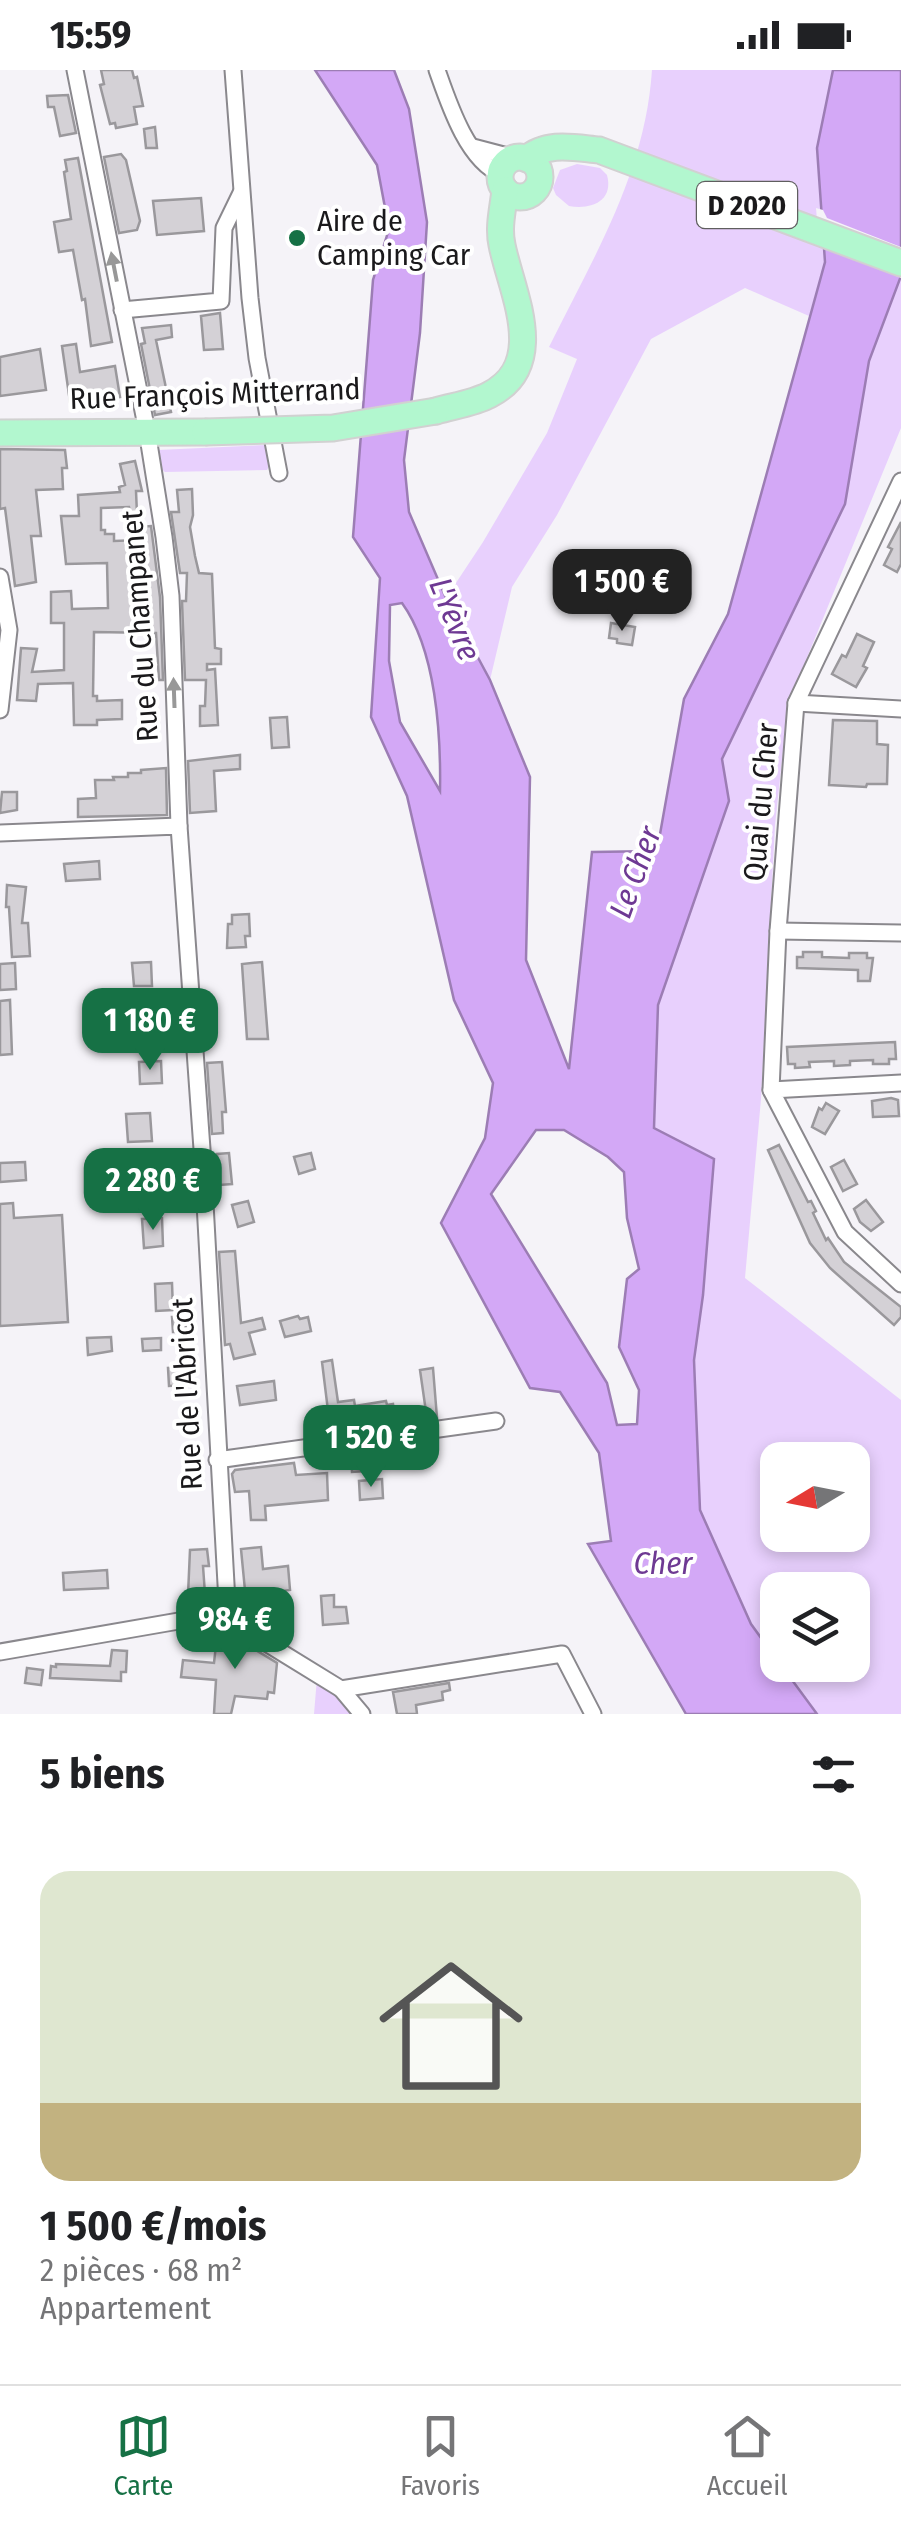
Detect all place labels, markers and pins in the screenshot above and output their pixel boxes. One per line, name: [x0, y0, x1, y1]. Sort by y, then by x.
place label: Aire de Camping Car: [317, 203, 471, 273]
marker: Aire de Camping Car: [286, 227, 308, 249]
pin: 1 500 €: [530, 549, 714, 634]
pin: 1 180 €: [58, 988, 242, 1073]
pin: 2 280 €: [61, 1148, 245, 1233]
pin: 1 520 €: [279, 1405, 463, 1490]
pin: 984 €: [165, 1587, 305, 1672]

